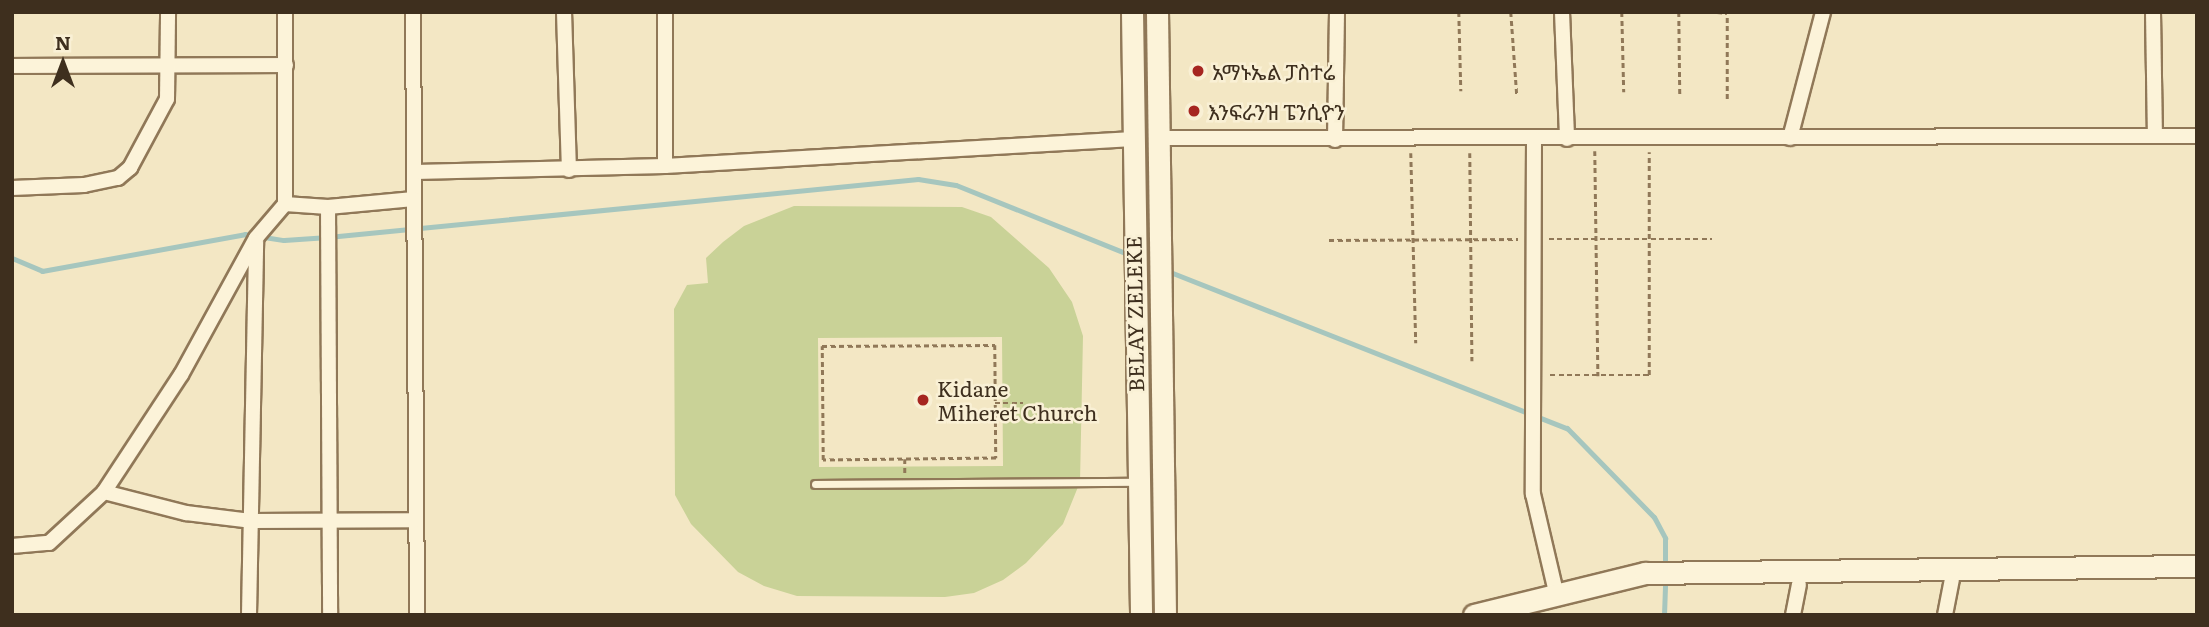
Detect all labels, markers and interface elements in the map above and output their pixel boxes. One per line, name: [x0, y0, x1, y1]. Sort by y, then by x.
north arrow: [28, 28, 98, 98]
text: N: [55, 28, 71, 56]
place label: አማኑኤል ፓስተሬ: [1212, 58, 1336, 84]
marker: አማኑኤል ፓስተሬ: [1190, 63, 1206, 79]
place label: እንፍራንዝ ፔንሲዮን: [1208, 98, 1345, 124]
marker: እንፍራንዝ ፔንሲዮን: [1186, 103, 1202, 119]
street label: BELAY ZELEKE: [1120, 236, 1148, 392]
place label: Kidane Miheret Church: [937, 375, 1097, 425]
marker: Kidane Miheret Church: [915, 392, 931, 408]

